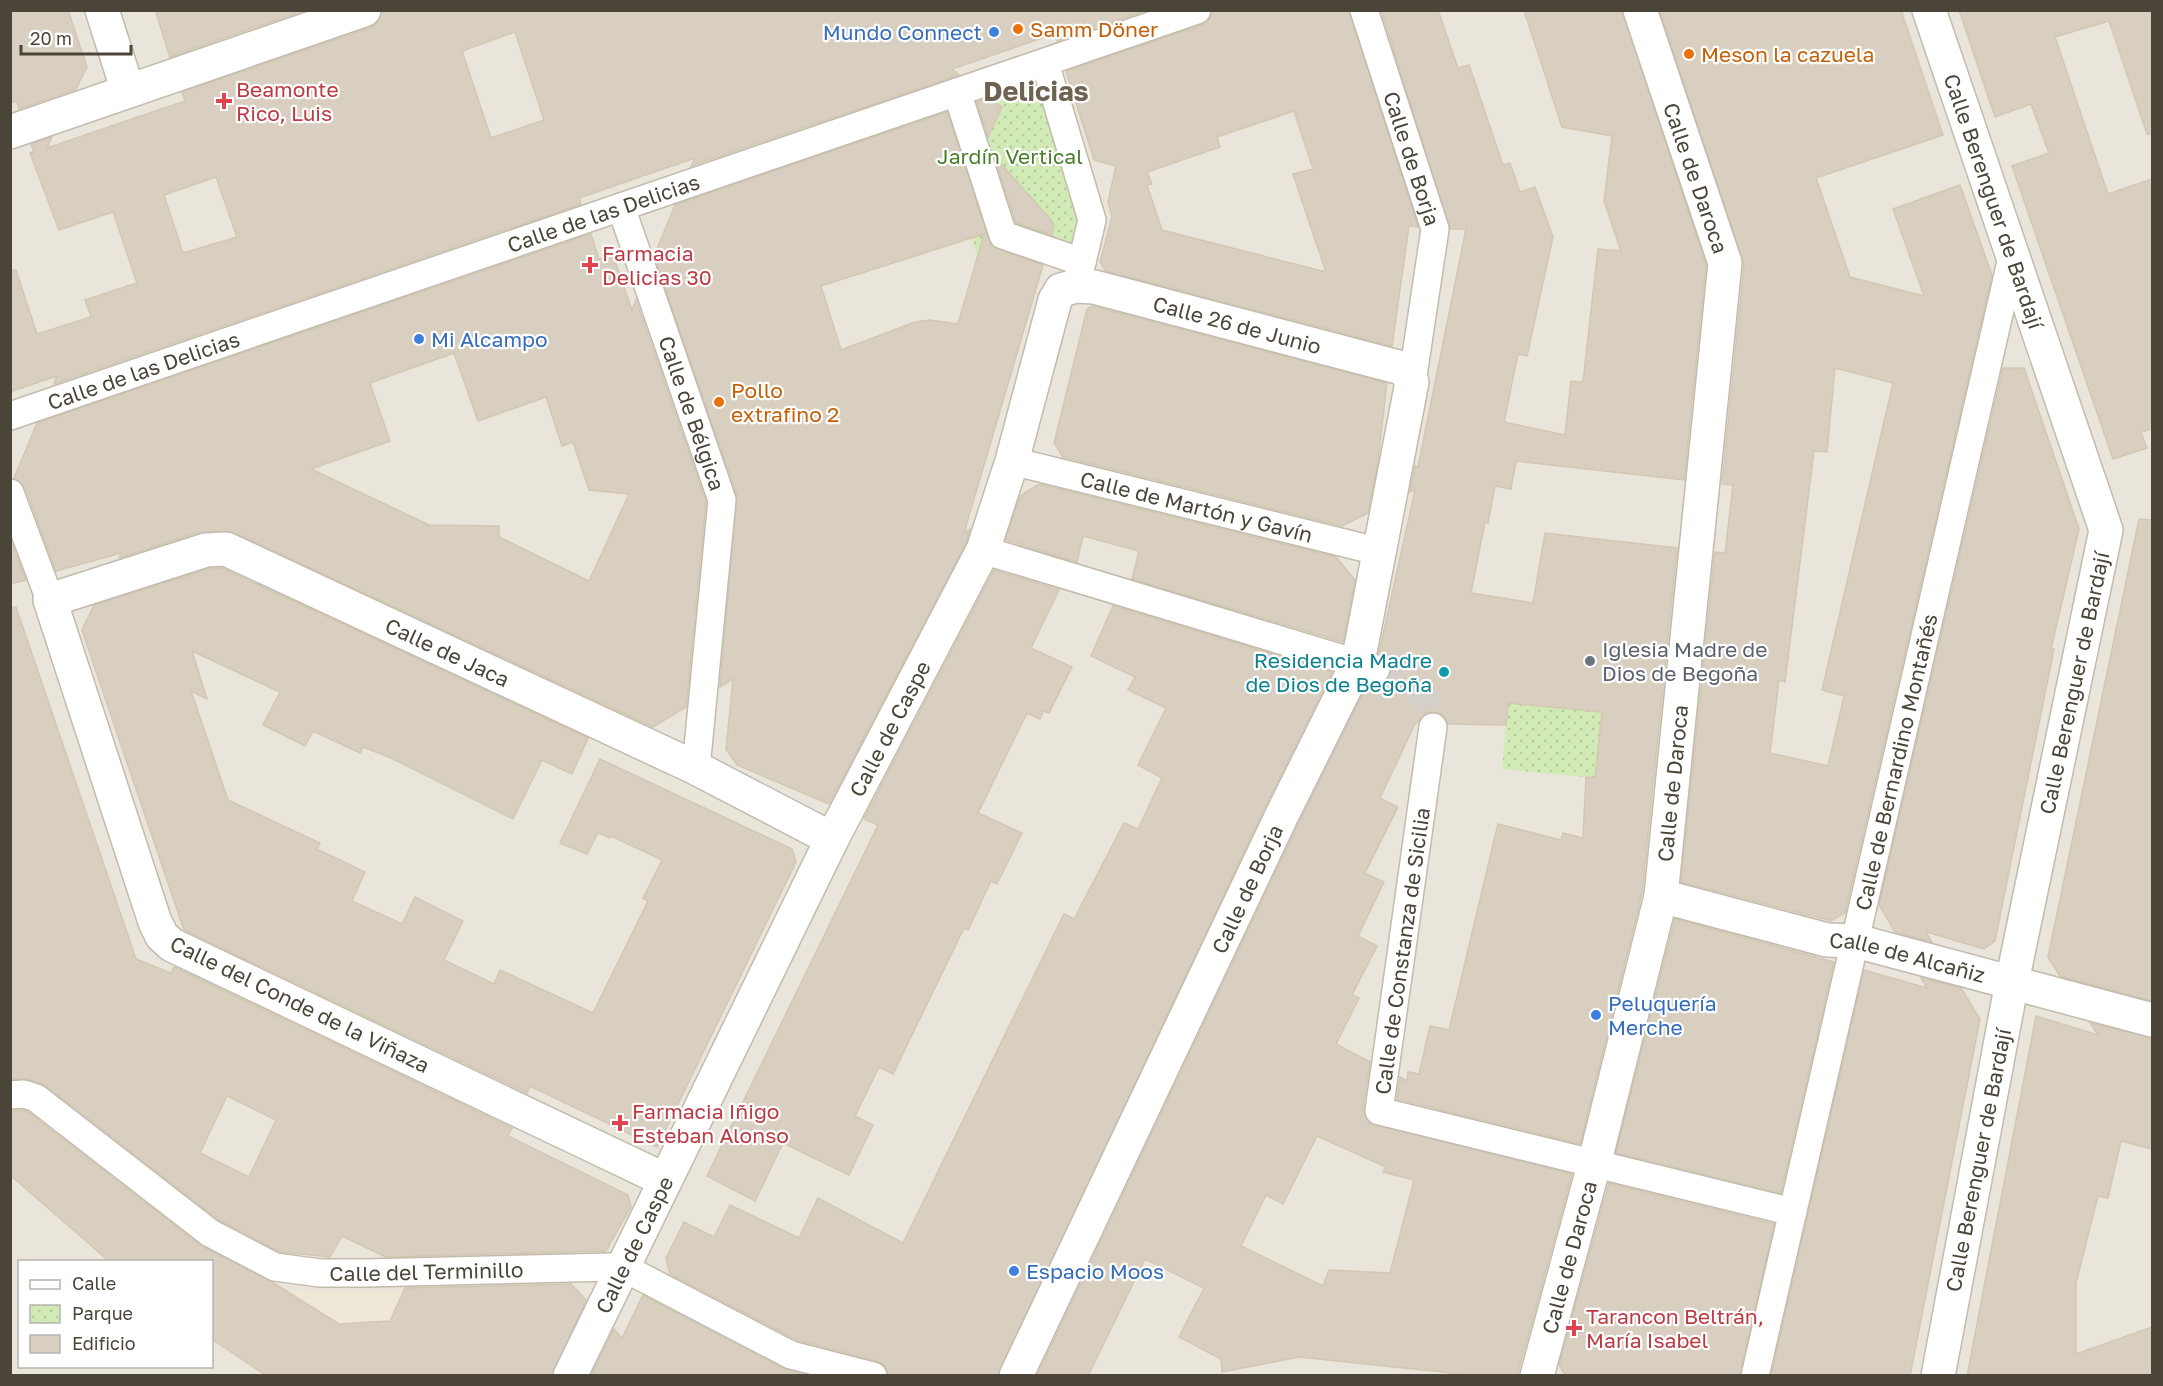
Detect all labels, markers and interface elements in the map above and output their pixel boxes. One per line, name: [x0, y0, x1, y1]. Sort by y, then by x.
place label: Samm Döner: [1030, 16, 1158, 42]
scale bar: [21, 18, 130, 56]
place label: Mundo Connect: [823, 19, 982, 45]
marker: Samm Döner: [1011, 22, 1025, 36]
marker: Mundo Connect: [987, 25, 1001, 39]
text: 20 m: [30, 27, 72, 49]
place label: Meson la cazuela: [1701, 41, 1874, 67]
marker: Meson la cazuela: [1682, 47, 1696, 61]
street label: Calle Berenguer de Bardají: [1939, 70, 2050, 333]
district label: Delicias: [983, 75, 1089, 107]
place label: Beamonte Rico, Luis: [236, 76, 339, 126]
street label: Calle de Borja: [1378, 88, 1446, 229]
marker: Beamonte Rico, Luis: [217, 94, 231, 108]
street label: Calle de Daroca: [1658, 99, 1734, 257]
park label: Jardín Vertical: [937, 143, 1083, 169]
street label: Calle de las Delicias: [504, 168, 703, 258]
place label: Farmacia Delicias 30: [602, 240, 712, 290]
marker: Farmacia Delicias 30: [583, 258, 597, 272]
street label: Calle 26 de Junio: [1150, 290, 1324, 359]
street label: Calle de las Delicias: [44, 325, 243, 415]
place label: Mi Alcampo: [431, 326, 548, 352]
marker: Mi Alcampo: [412, 332, 426, 346]
street label: Calle de Bélgica: [653, 332, 731, 494]
place label: Pollo extrafino 2: [731, 377, 839, 427]
marker: Pollo extrafino 2: [712, 395, 726, 409]
street label: Calle de Martón y Gavín: [1078, 465, 1315, 548]
street label: Calle Berenguer de Bardají: [2033, 548, 2115, 817]
street label: Calle de Bernardino Montañés: [1849, 611, 1943, 913]
street label: Calle de Jaca: [381, 612, 514, 692]
place label: Iglesia Madre de Dios de Begoña: [1602, 636, 1767, 686]
place label: Residencia Madre de Dios de Begoña: [1245, 647, 1432, 697]
marker: Iglesia Madre de Dios de Begoña: [1583, 654, 1597, 668]
street label: Calle de Caspe: [843, 656, 936, 801]
marker: Residencia Madre de Dios de Begoña: [1437, 665, 1451, 679]
street label: Calle de Daroca: [1652, 704, 1693, 863]
street label: Calle de Constanza de Sicilia: [1369, 806, 1435, 1096]
street label: Calle de Borja: [1206, 820, 1288, 958]
street label: Calle de Alcañiz: [1829, 927, 1988, 988]
street label: Calle del Conde de la Viñaza: [166, 930, 434, 1078]
place label: Peluquería Merche: [1608, 990, 1717, 1040]
marker: Peluquería Merche: [1589, 1008, 1603, 1022]
street label: Calle Berenguer de Bardají: [1940, 1025, 2017, 1294]
place label: Farmacia Iñigo Esteban Alonso: [632, 1098, 789, 1148]
marker: Farmacia Iñigo Esteban Alonso: [613, 1116, 627, 1130]
street label: Calle de Caspe: [590, 1172, 679, 1318]
street label: Calle de Daroca: [1536, 1178, 1602, 1337]
street label: Calle del Terminillo: [329, 1256, 524, 1286]
place label: Espacio Moos: [1026, 1258, 1164, 1284]
legend: [18, 1260, 213, 1368]
marker: Espacio Moos: [1007, 1264, 1021, 1278]
text: Calle: [72, 1272, 116, 1294]
text: Parque: [72, 1302, 133, 1324]
place label: Tarancon Beltrán, María Isabel: [1586, 1303, 1764, 1353]
marker: Tarancon Beltrán, María Isabel: [1567, 1321, 1581, 1335]
text: Edificio: [72, 1332, 136, 1354]

